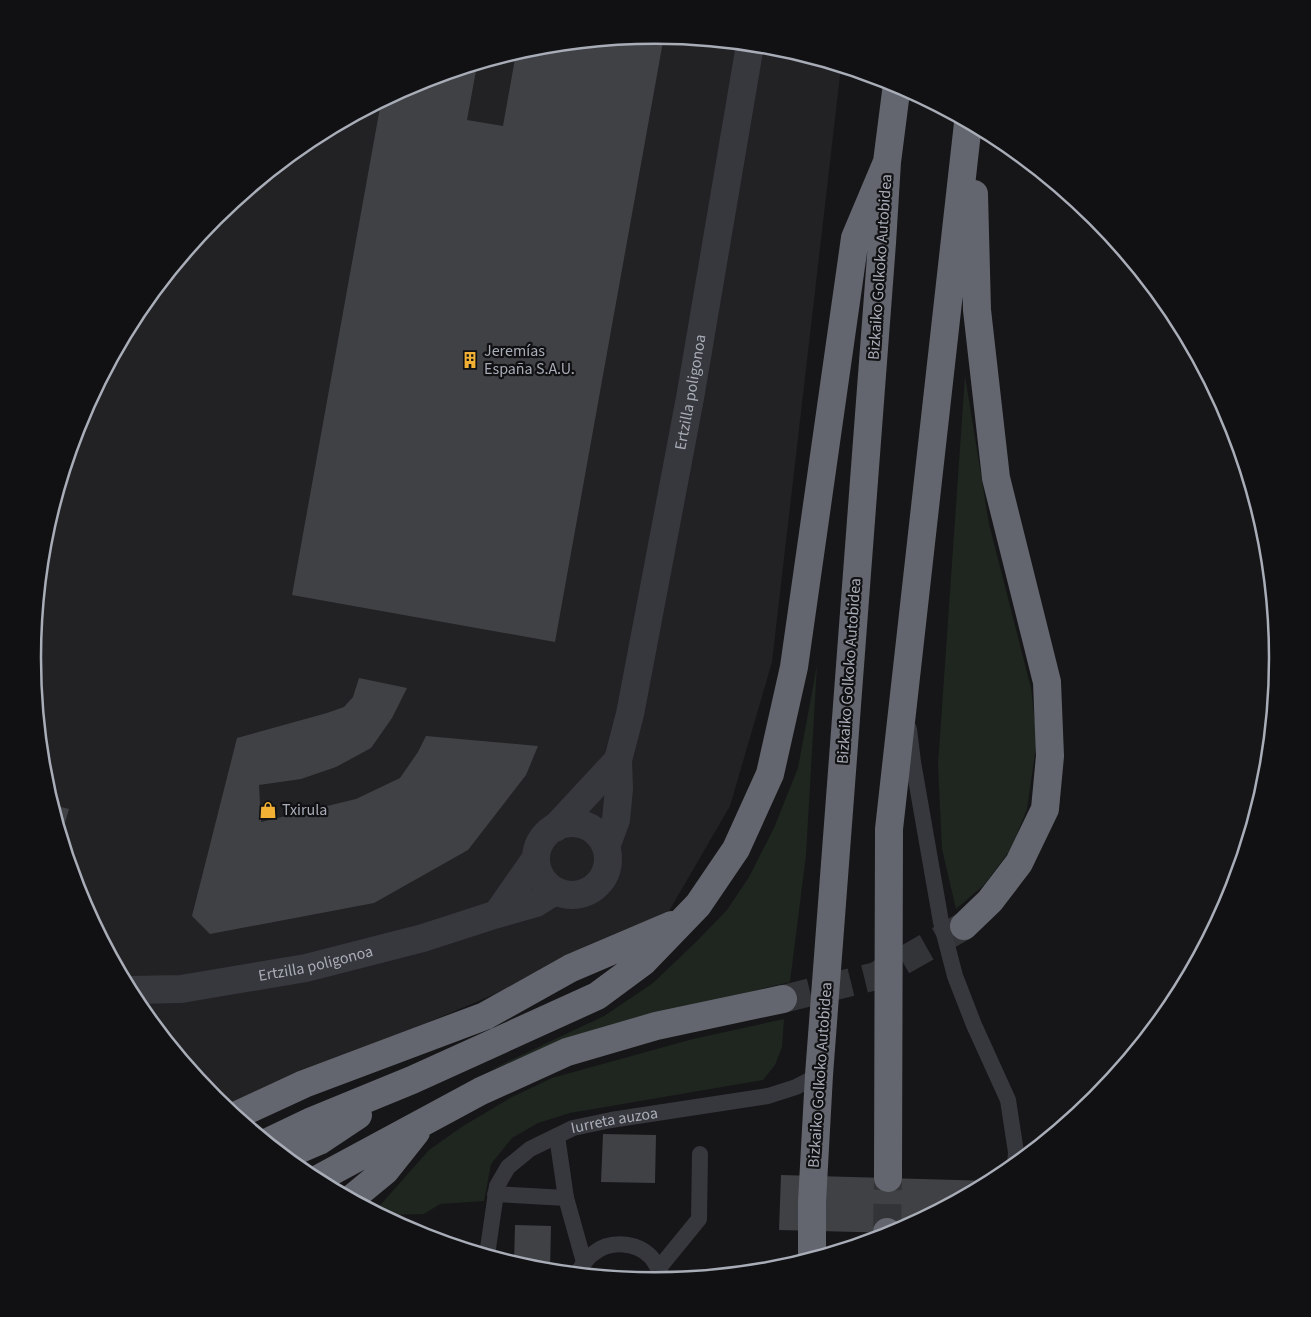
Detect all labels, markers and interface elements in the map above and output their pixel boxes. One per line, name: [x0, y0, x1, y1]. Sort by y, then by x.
street label: Bizkaiko Golkoko Autobidea: [863, 173, 897, 361]
street label: Ertzilla poligonoa: [669, 333, 712, 452]
place label: Jeremías España S.A.U.: [484, 340, 575, 380]
building icon: Jeremías España S.A.U.: [460, 350, 480, 370]
street label: Bizkaiko Golkoko Autobidea: [832, 577, 866, 765]
place label: Txirula: [282, 799, 327, 821]
shop icon: Txirula: [258, 800, 278, 820]
street label: Ertzilla poligonoa: [257, 940, 375, 987]
street label: Bizkaiko Golkoko Autobidea: [803, 981, 837, 1169]
street label: Iurreta auzoa: [569, 1102, 659, 1139]

